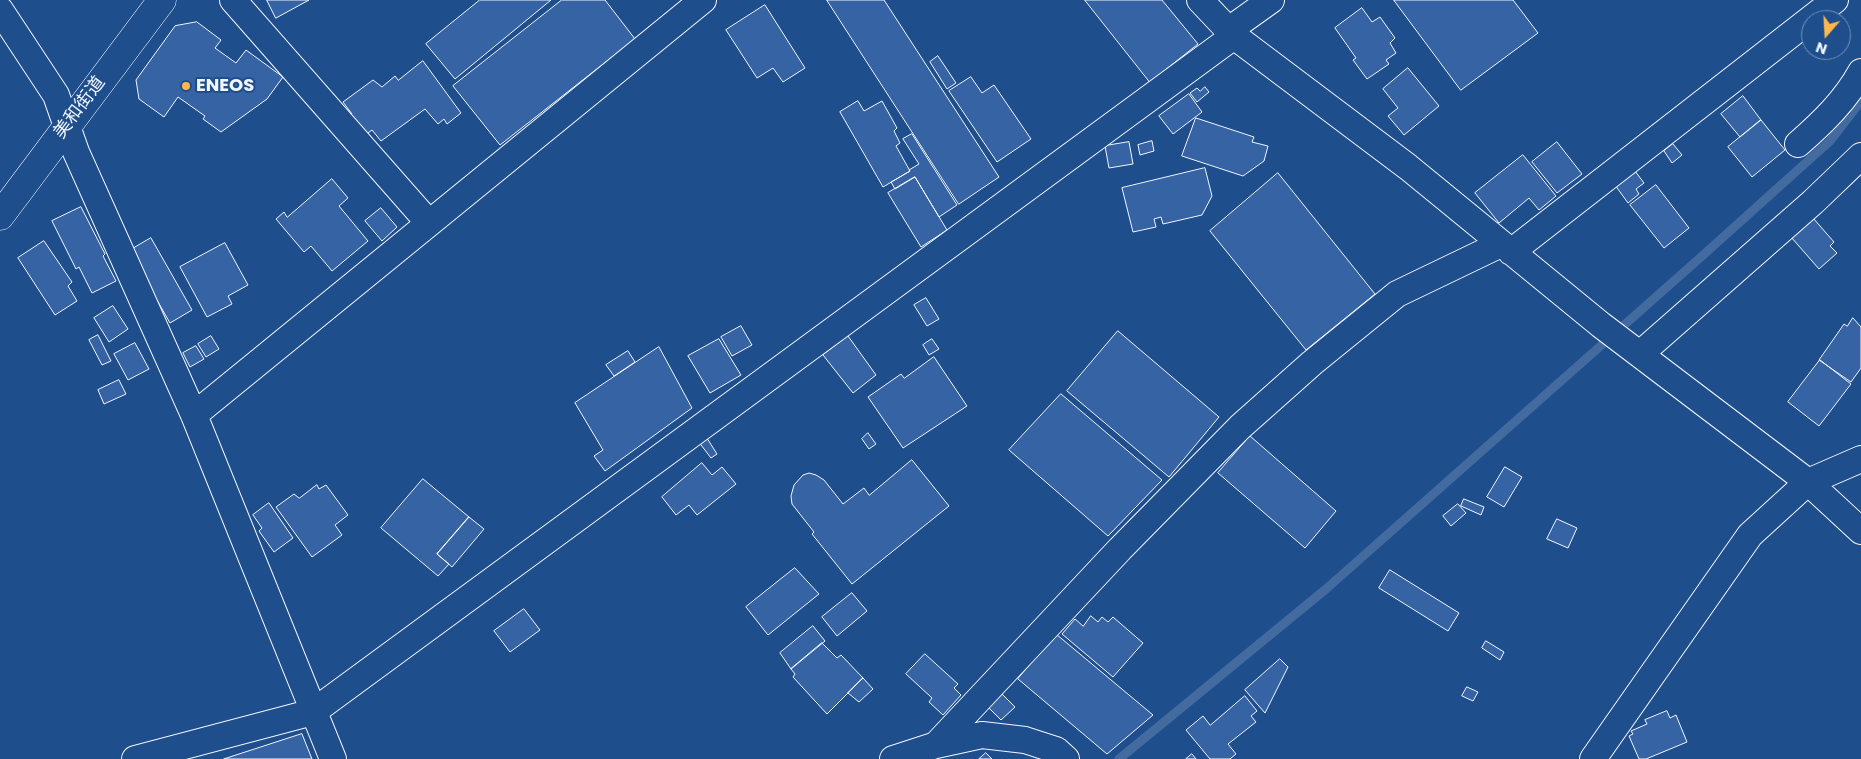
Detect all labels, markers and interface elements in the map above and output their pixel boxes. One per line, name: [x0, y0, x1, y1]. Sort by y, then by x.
north arrow: [1801, 10, 1851, 60]
text: N: [1813, 37, 1830, 59]
street label: 美和街道: [50, 73, 110, 143]
place label: ENEOS: [196, 75, 254, 97]
marker: ENEOS: [180, 80, 192, 92]

